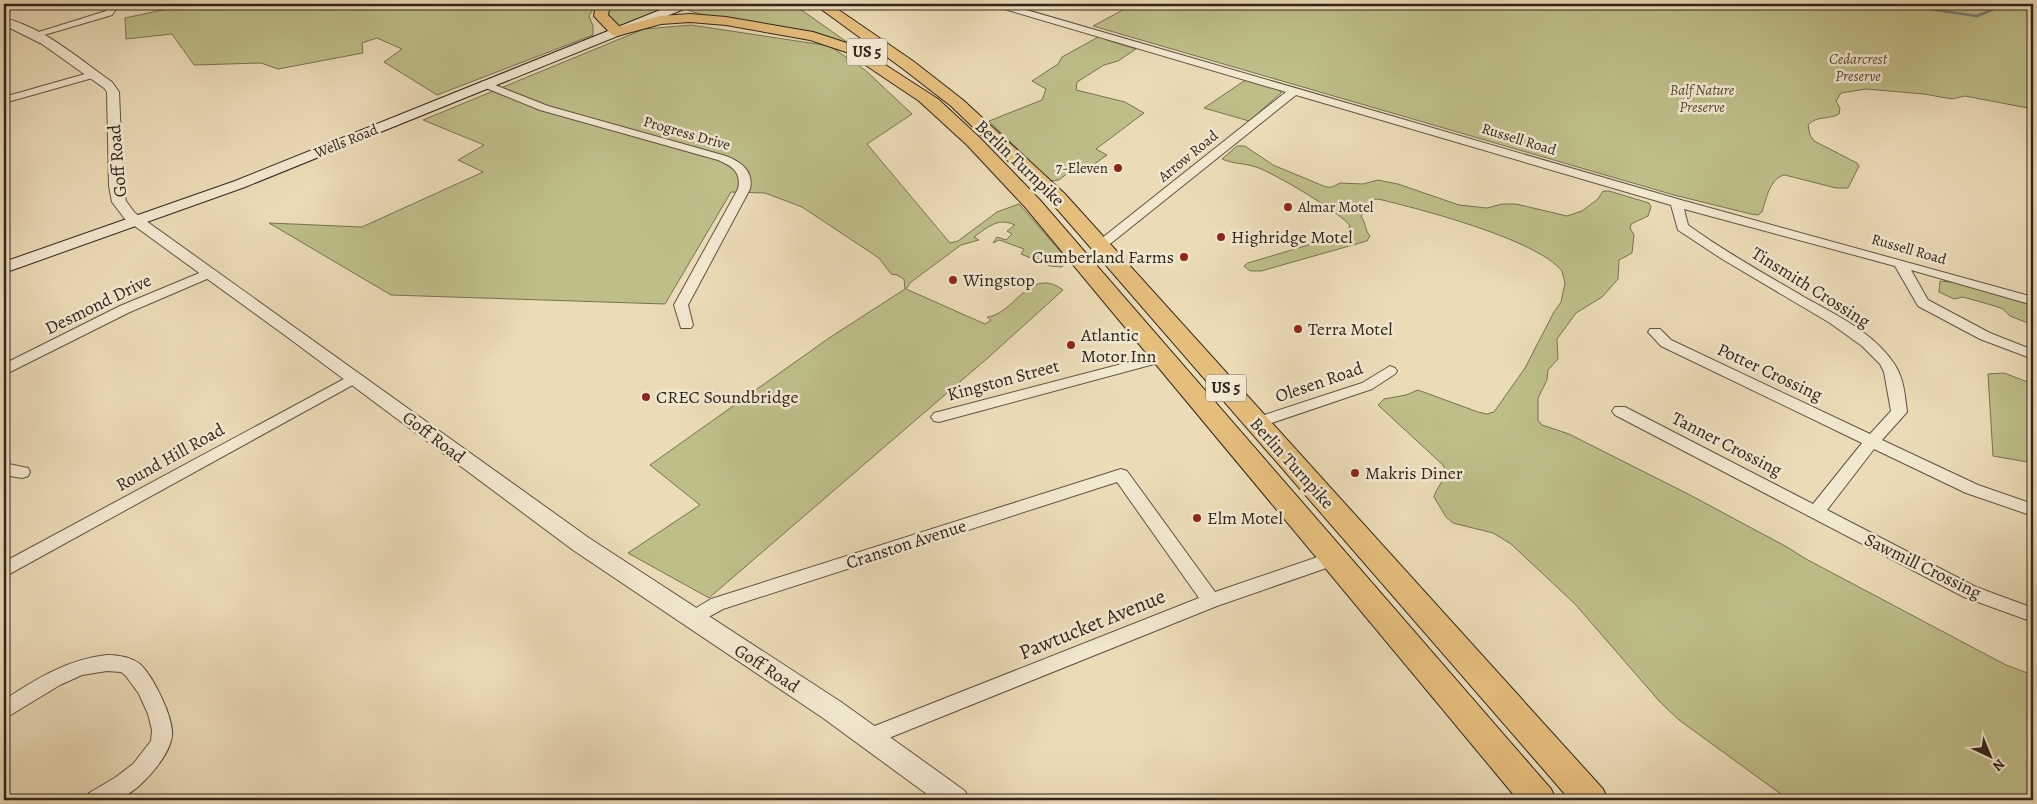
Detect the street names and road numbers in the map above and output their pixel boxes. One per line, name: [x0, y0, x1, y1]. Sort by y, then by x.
road number: US 5: [847, 38, 887, 66]
street label: Progress Drive: [641, 111, 733, 155]
street label: Berlin Turnpike: [970, 114, 1070, 212]
street label: Russell Road: [1479, 118, 1560, 160]
street label: Wells Road: [310, 119, 382, 163]
street label: Goff Road: [102, 123, 132, 198]
street label: Arrow Road: [1153, 125, 1223, 187]
street label: Russell Road: [1869, 229, 1950, 270]
street label: Tinsmith Crossing: [1747, 241, 1875, 333]
street label: Desmond Drive: [41, 268, 155, 340]
street label: Potter Crossing: [1713, 337, 1827, 407]
street label: Kingston Street: [944, 353, 1062, 406]
street label: Olesen Road: [1272, 356, 1366, 408]
road number: US 5: [1206, 374, 1246, 402]
street label: Goff Road: [398, 405, 471, 469]
street label: Tanner Crossing: [1668, 406, 1786, 482]
street label: Berlin Turnpike: [1244, 412, 1340, 514]
street label: Round Hill Road: [111, 417, 229, 497]
street label: Cranston Avenue: [843, 513, 969, 575]
street label: Sawmill Crossing: [1861, 527, 1985, 605]
street label: Pawtucket Avenue: [1015, 582, 1169, 666]
street label: Goff Road: [730, 638, 804, 698]

